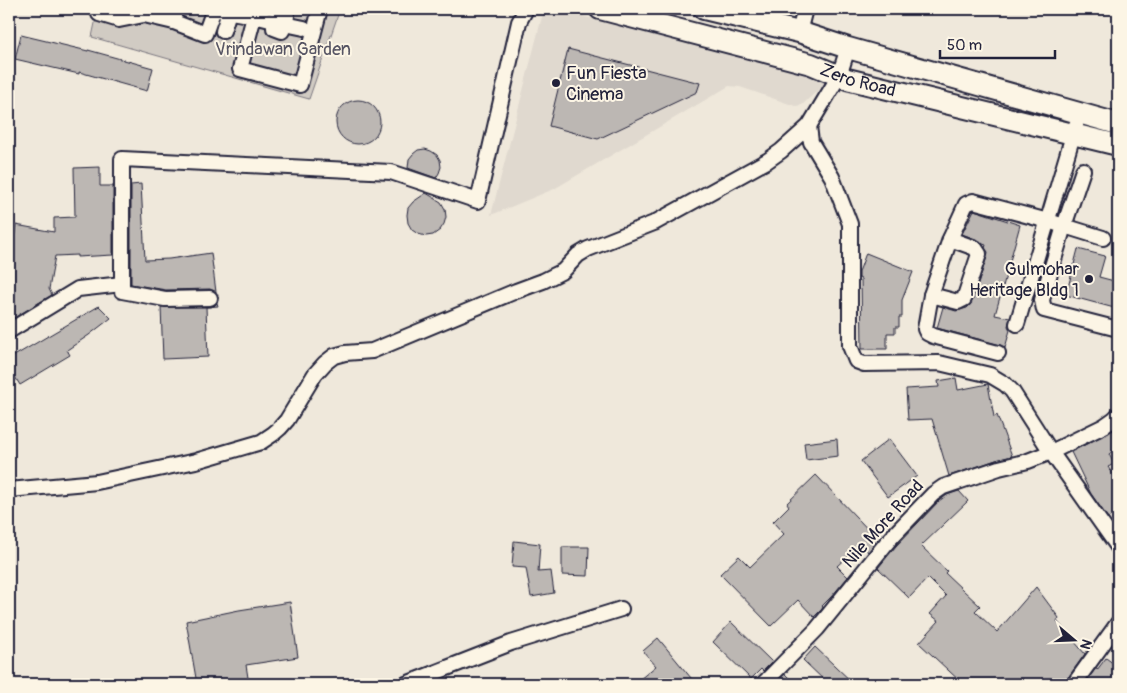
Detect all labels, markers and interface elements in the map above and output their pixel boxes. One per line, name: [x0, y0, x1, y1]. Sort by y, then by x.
scale bar: [940, 28, 1054, 60]
text: 50 m: [947, 36, 982, 55]
park label: Vrindawan Garden: [215, 38, 351, 61]
street label: Zero Road: [817, 58, 898, 102]
place label: Fun Fiesta Cinema: [566, 62, 647, 106]
marker: Fun Fiesta Cinema: [550, 77, 562, 89]
place label: Gulmohar Heritage Bldg 1: [969, 258, 1080, 302]
marker: Gulmohar Heritage Bldg 1: [1083, 273, 1095, 285]
street label: Nile More Road: [837, 475, 929, 573]
north arrow: [1050, 616, 1100, 666]
text: N: [1076, 637, 1095, 651]

